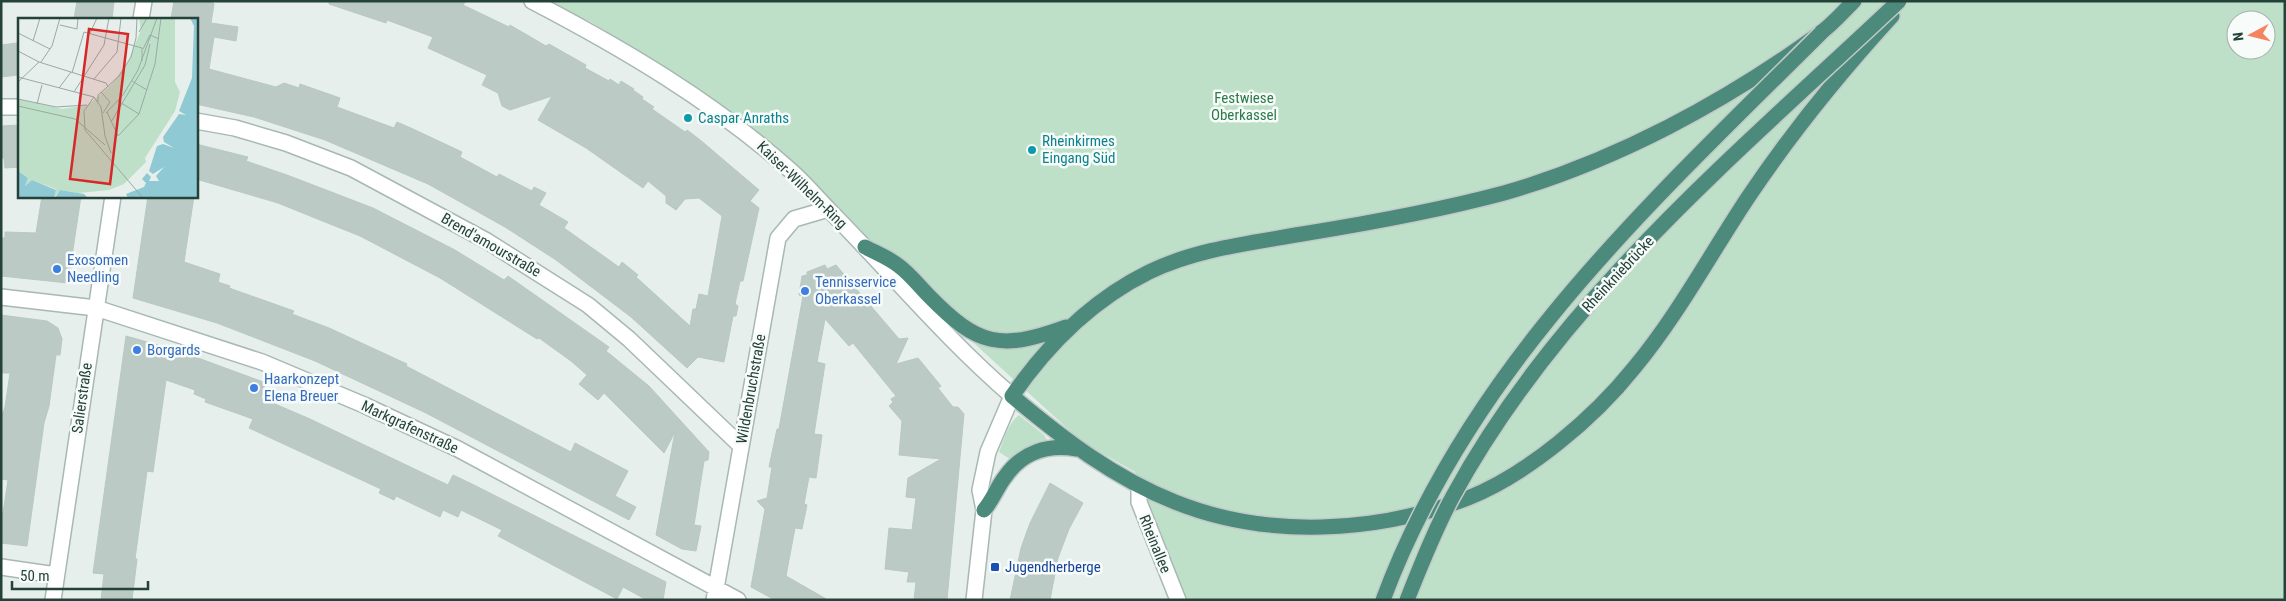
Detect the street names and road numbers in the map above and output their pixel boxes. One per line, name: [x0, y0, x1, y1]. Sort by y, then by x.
street label: Kaiser-Wilhelm-Ring: [753, 138, 851, 232]
street label: Brend'amourstraße: [438, 209, 544, 281]
street label: Rheinkniebrücke: [1578, 232, 1658, 316]
street label: Wildenbruchstraße: [732, 333, 770, 445]
street label: Salierstraße: [68, 362, 96, 434]
street label: Markgrafenstraße: [359, 397, 461, 457]
street label: Rheinallee: [1135, 512, 1175, 576]

